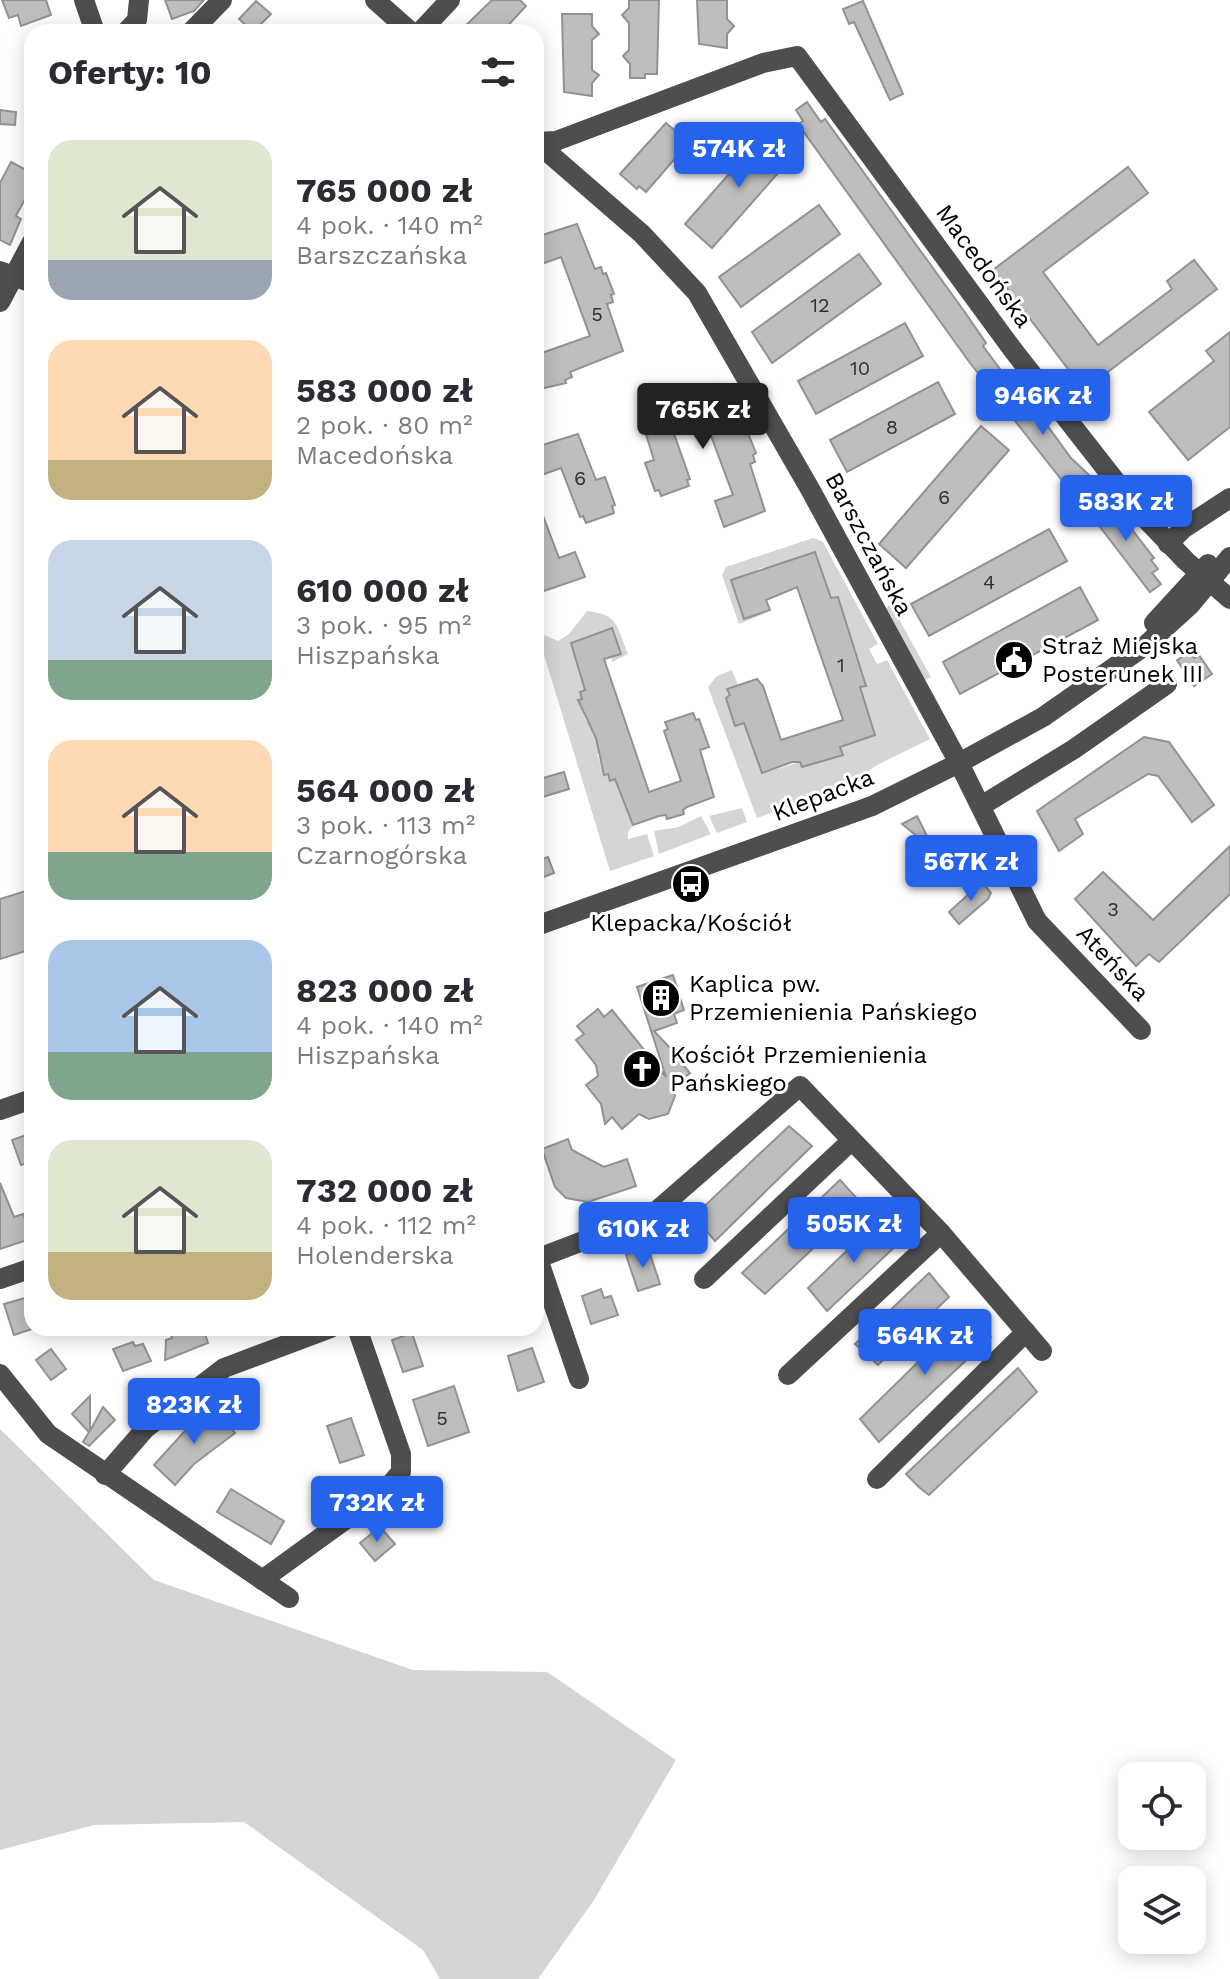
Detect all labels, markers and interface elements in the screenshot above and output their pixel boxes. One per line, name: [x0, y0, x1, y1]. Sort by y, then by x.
icon: filters: [476, 50, 520, 94]
text: Oferty: 10: [48, 52, 212, 92]
pin: 574K zł: [665, 122, 813, 190]
text: 574K zł: [692, 133, 786, 163]
text: 765 000 zł: [296, 170, 473, 210]
icon: home: [112, 172, 208, 268]
street label: Macedońska: [930, 199, 1038, 333]
text: 4 pok. · 140 m²: [296, 210, 483, 240]
text: Barszczańska: [296, 240, 467, 270]
house number: 12: [810, 293, 830, 317]
house number: 5: [591, 302, 603, 326]
house number: 10: [850, 356, 870, 380]
pin: 946K zł: [969, 369, 1117, 437]
text: 583 000 zł: [296, 370, 473, 410]
icon: home: [112, 372, 208, 468]
text: 946K zł: [994, 380, 1092, 410]
pin: 765K zł: [629, 383, 777, 451]
text: 765K zł: [655, 394, 751, 424]
text: 2 pok. · 80 m²: [296, 410, 473, 440]
house number: 8: [886, 415, 898, 439]
text: Macedońska: [296, 440, 453, 470]
house number: 6: [574, 466, 586, 490]
street label: Barszczańska: [820, 468, 918, 620]
pin: 583K zł: [1052, 475, 1200, 543]
house number: 6: [938, 485, 950, 509]
text: 583K zł: [1078, 486, 1174, 516]
text: 610 000 zł: [296, 570, 469, 610]
house number: 4: [983, 570, 995, 594]
icon: home: [112, 572, 208, 668]
text: 3 pok. · 95 m²: [296, 610, 472, 640]
place label: Straż Miejska Posterunek III: [1042, 632, 1203, 688]
public building icon: Straż Miejska Posterunek III: [993, 639, 1035, 681]
text: Hiszpańska: [296, 640, 440, 670]
house number: 1: [837, 653, 845, 677]
street label: Klepacka: [769, 763, 877, 827]
text: 564 000 zł: [296, 770, 475, 810]
icon: home: [112, 772, 208, 868]
text: 3 pok. · 113 m²: [296, 810, 475, 840]
pin: 567K zł: [897, 835, 1045, 903]
text: Czarnogórska: [296, 840, 467, 870]
text: 567K zł: [923, 846, 1019, 876]
bus stop icon: Klepacka/Kościół: [670, 863, 712, 905]
house number: 3: [1107, 897, 1119, 921]
place label: Klepacka/Kościół: [590, 909, 792, 937]
street label: Ateńska: [1071, 919, 1155, 1007]
text: 823 000 zł: [296, 970, 474, 1010]
place label: Kaplica pw. Przemienienia Pańskiego: [689, 970, 977, 1026]
icon: home: [112, 972, 208, 1068]
building icon: Kaplica pw. Przemienienia Pańskiego: [640, 977, 682, 1019]
text: 4 pok. · 140 m²: [296, 1010, 483, 1040]
text: Hiszpańska: [296, 1040, 440, 1070]
place label: Kościół Przemienienia Pańskiego: [670, 1041, 927, 1097]
church icon: Kościół Przemienienia Pańskiego: [621, 1048, 663, 1090]
text: 732 000 zł: [296, 1170, 473, 1210]
icon: home: [112, 1172, 208, 1268]
pin: 505K zł: [780, 1197, 928, 1265]
pin: 610K zł: [569, 1202, 717, 1270]
text: 505K zł: [806, 1208, 902, 1238]
text: 4 pok. · 112 m²: [296, 1210, 476, 1240]
text: 610K zł: [597, 1213, 689, 1243]
text: Holenderska: [296, 1240, 454, 1270]
pin: 564K zł: [851, 1309, 999, 1377]
text: 564K zł: [876, 1320, 974, 1350]
pin: 823K zł: [120, 1378, 268, 1446]
text: 823K zł: [146, 1389, 242, 1419]
house number: 5: [436, 1406, 448, 1430]
pin: 732K zł: [303, 1476, 451, 1544]
text: 732K zł: [329, 1487, 425, 1517]
map controls: [1118, 1762, 1206, 1954]
button: locate: [1118, 1762, 1206, 1850]
button: layers: [1118, 1866, 1206, 1954]

